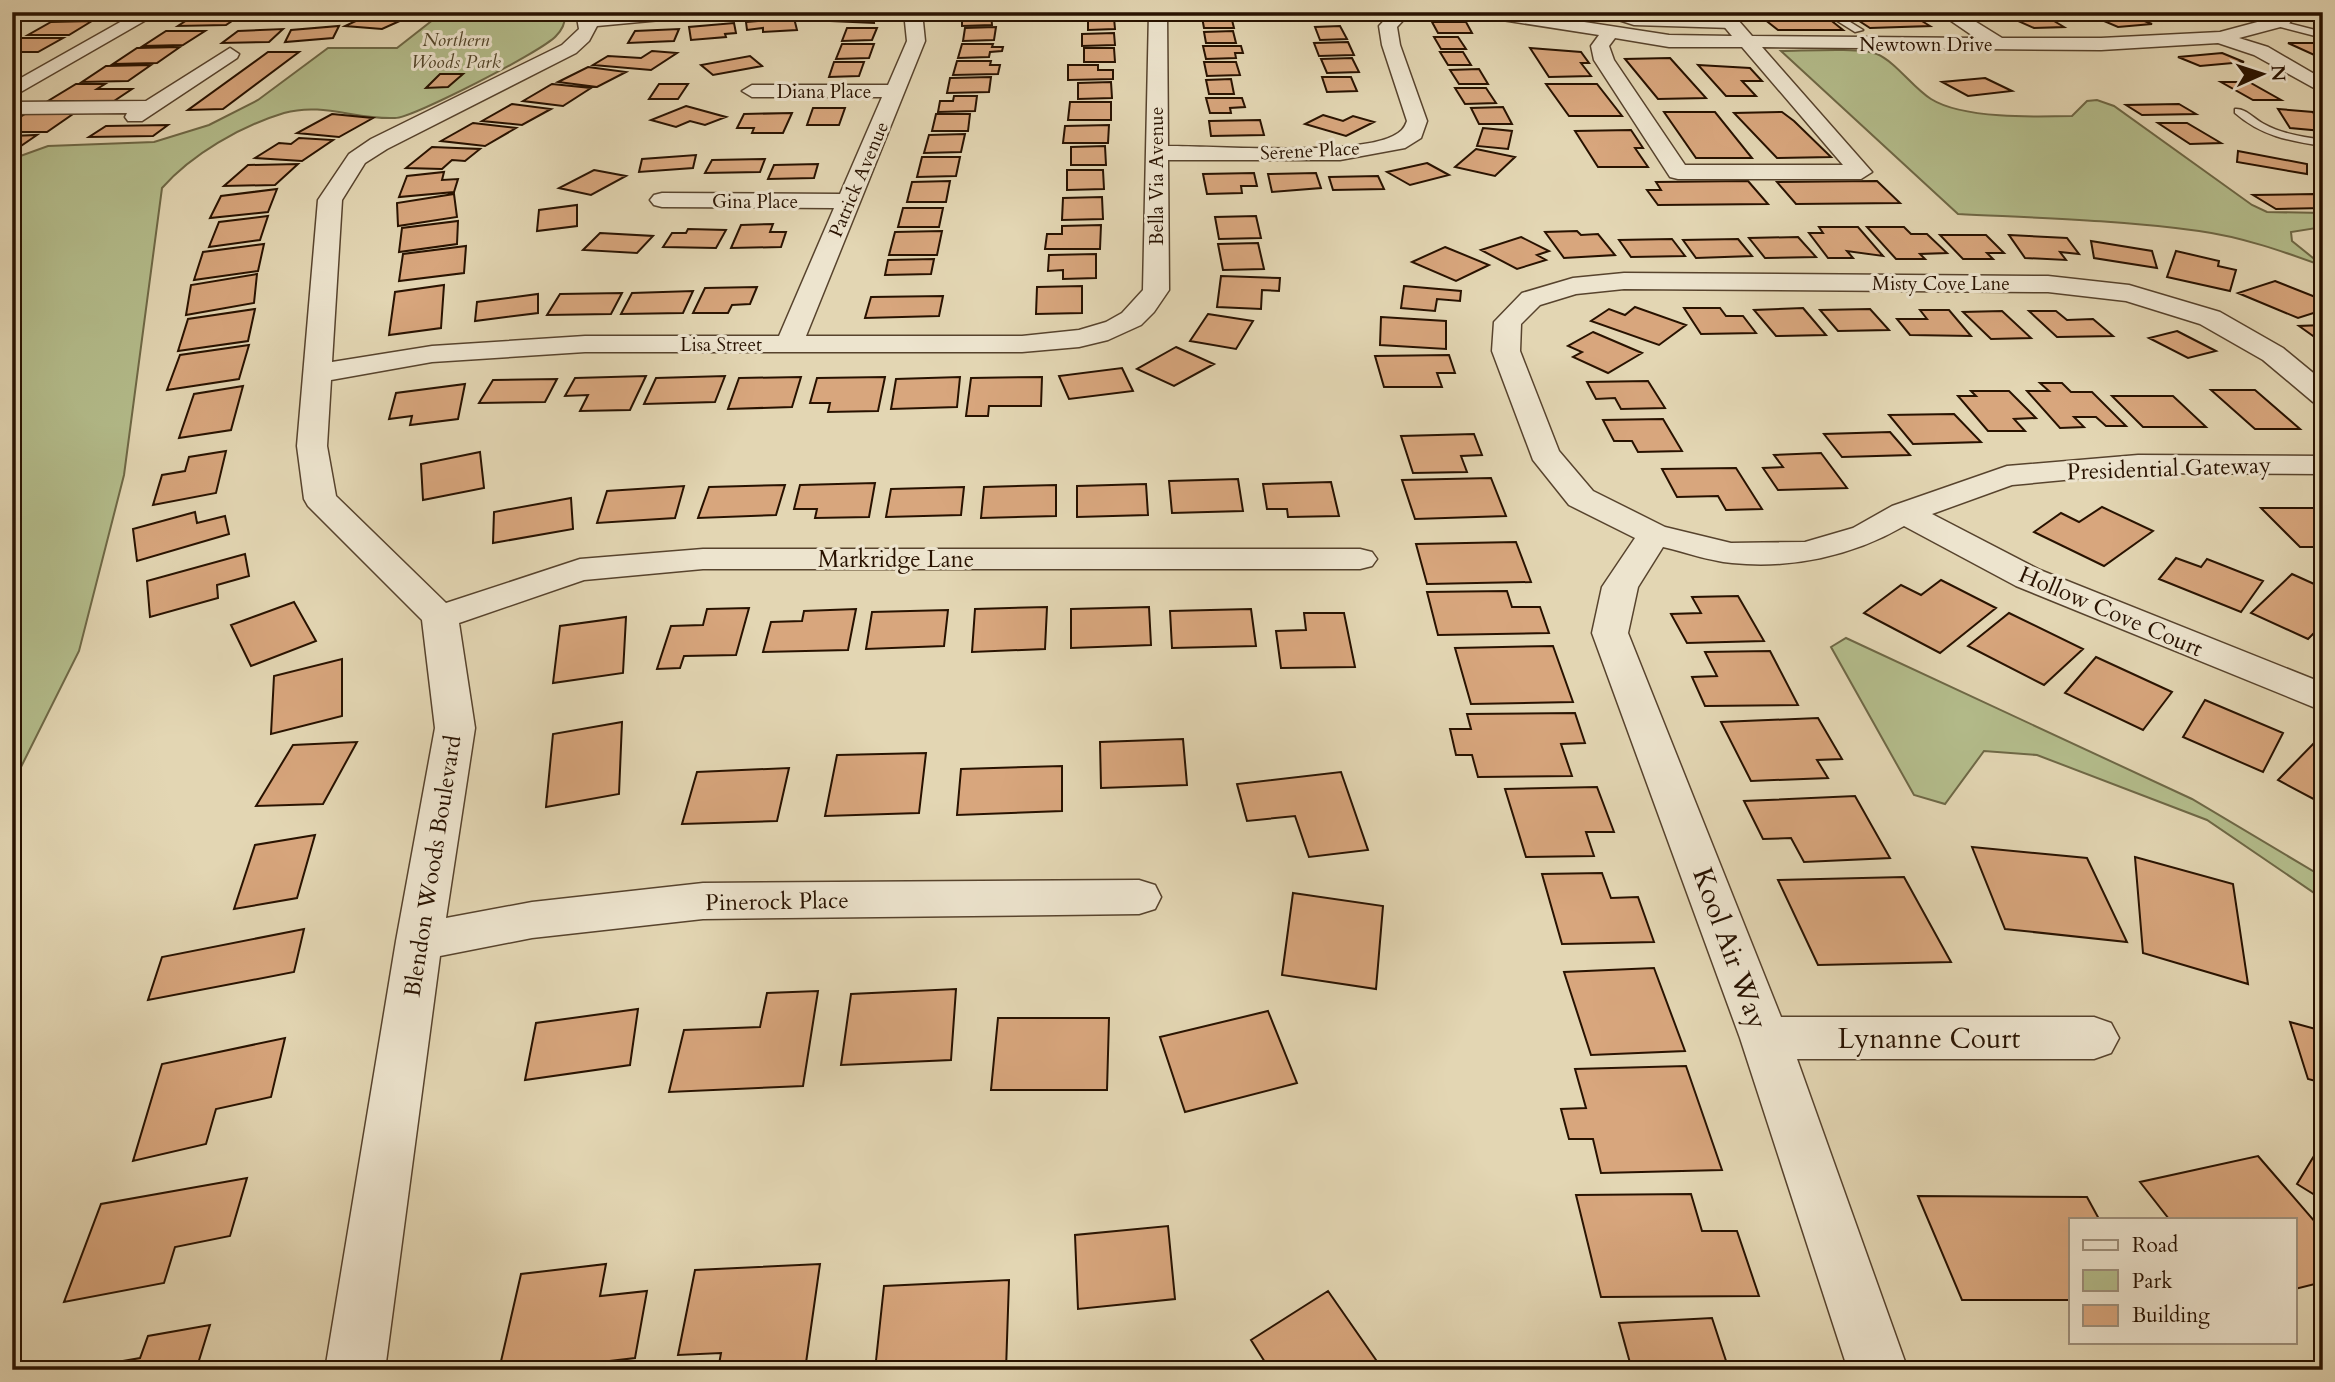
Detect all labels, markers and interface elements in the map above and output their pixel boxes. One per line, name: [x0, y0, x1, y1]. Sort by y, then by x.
park label: Northern Woods Park: [411, 27, 501, 75]
street label: Newtown Drive: [1859, 32, 1993, 58]
north arrow: [2226, 38, 2296, 108]
text: N: [2265, 64, 2291, 83]
street label: Diana Place: [777, 79, 871, 105]
street label: Bella Via Avenue: [1144, 107, 1170, 245]
street label: Patrick Avenue: [823, 118, 895, 241]
street label: Serene Place: [1260, 135, 1361, 167]
street label: Gina Place: [712, 189, 798, 215]
street label: Misty Cove Lane: [1872, 271, 2010, 297]
street label: Lisa Street: [680, 332, 762, 358]
street label: Presidential Gateway: [2066, 449, 2272, 488]
street label: Markridge Lane: [818, 544, 974, 575]
street label: Hollow Cove Court: [2014, 559, 2208, 664]
street label: Blendon Woods Boulevard: [396, 732, 469, 999]
street label: Kool Air Way: [1683, 862, 1777, 1034]
street label: Pinerock Place: [705, 885, 849, 918]
street label: Lynanne Court: [1838, 1020, 2021, 1058]
legend: [2069, 1218, 2296, 1344]
text: Road: [2132, 1231, 2178, 1260]
text: Park: [2132, 1267, 2173, 1296]
text: Building: [2132, 1301, 2210, 1330]

